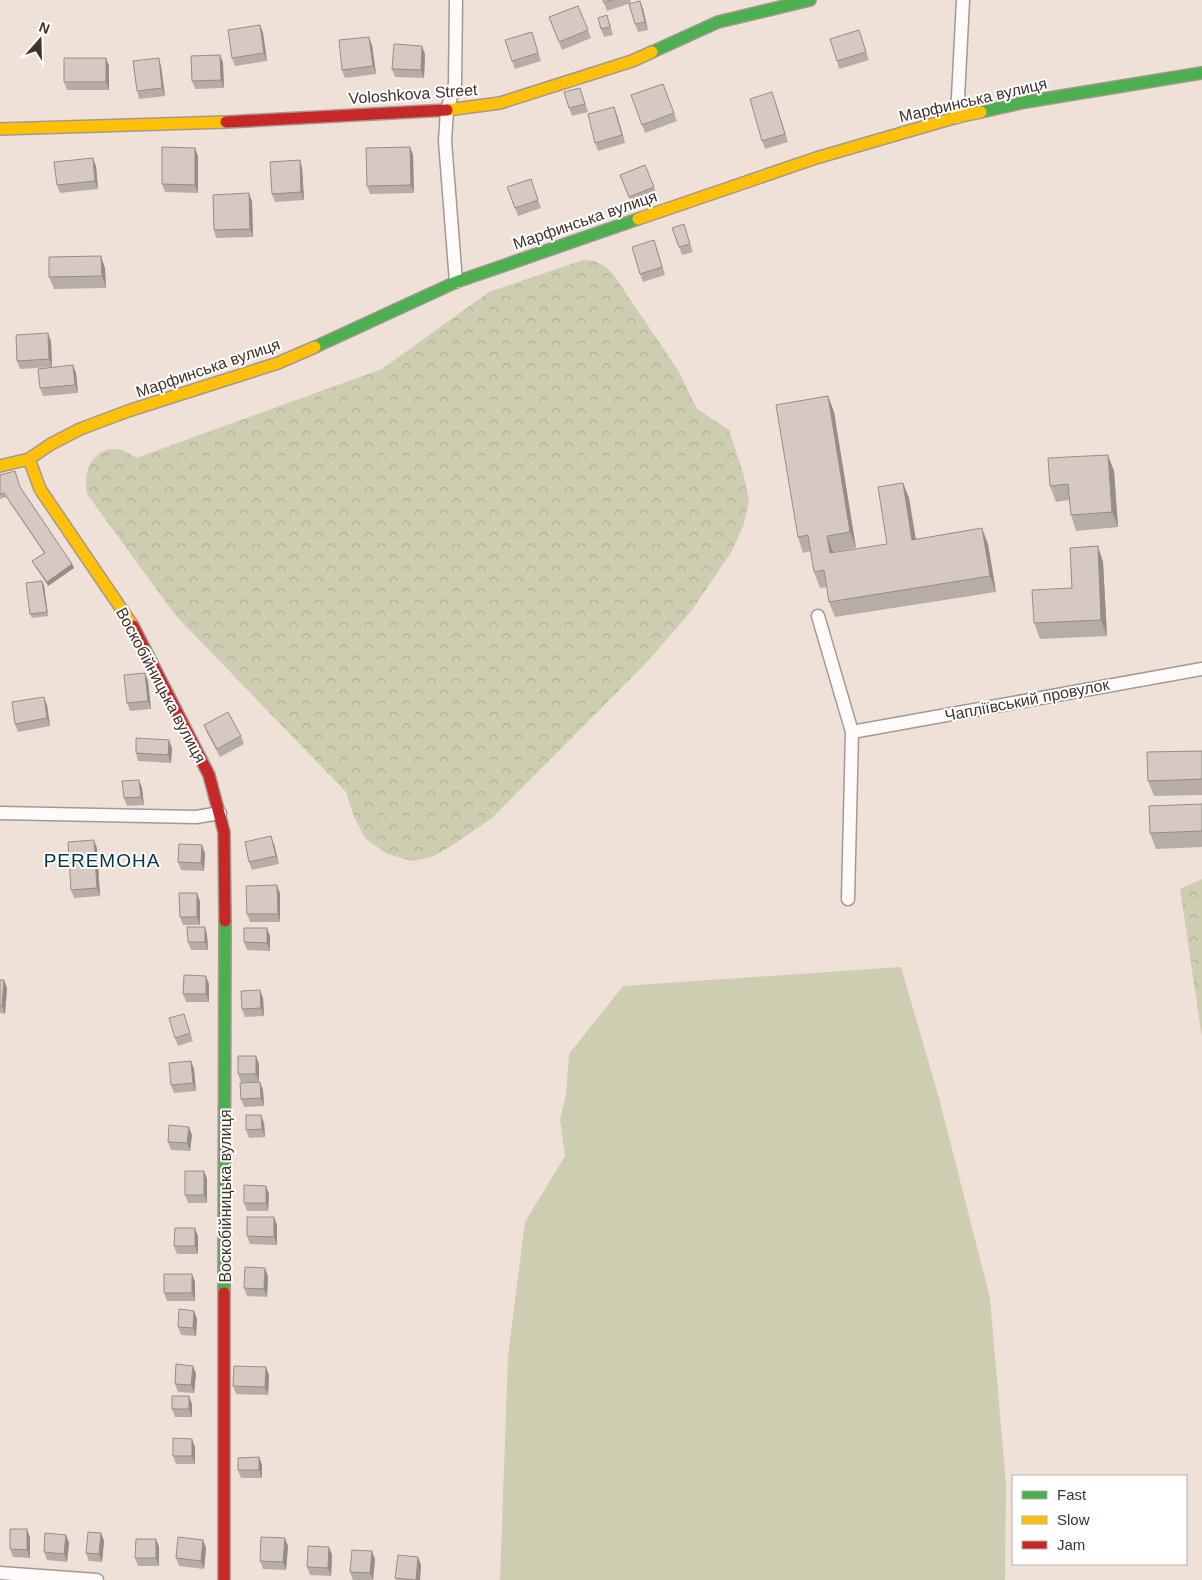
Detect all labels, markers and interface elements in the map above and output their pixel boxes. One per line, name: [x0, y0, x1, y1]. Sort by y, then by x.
north arrow: [15, 15, 65, 65]
text: N: [37, 19, 52, 37]
street label: Марфинська вулиця: [897, 75, 1049, 125]
street label: Voloshkova Street: [348, 81, 478, 107]
street label: Марфинська вулиця: [511, 187, 659, 253]
street label: Марфинська вулиця: [134, 335, 282, 401]
street label: Воскобійницька вулиця: [113, 605, 209, 765]
street label: Чапліївський провулок: [943, 676, 1112, 724]
district label: PEREMOHA: [44, 850, 160, 871]
street label: Воскобійницька вулиця: [217, 1109, 234, 1283]
legend: [1012, 1475, 1187, 1565]
text: Fast: [1057, 1486, 1087, 1503]
text: Slow: [1057, 1511, 1090, 1528]
text: Jam: [1057, 1536, 1085, 1553]

